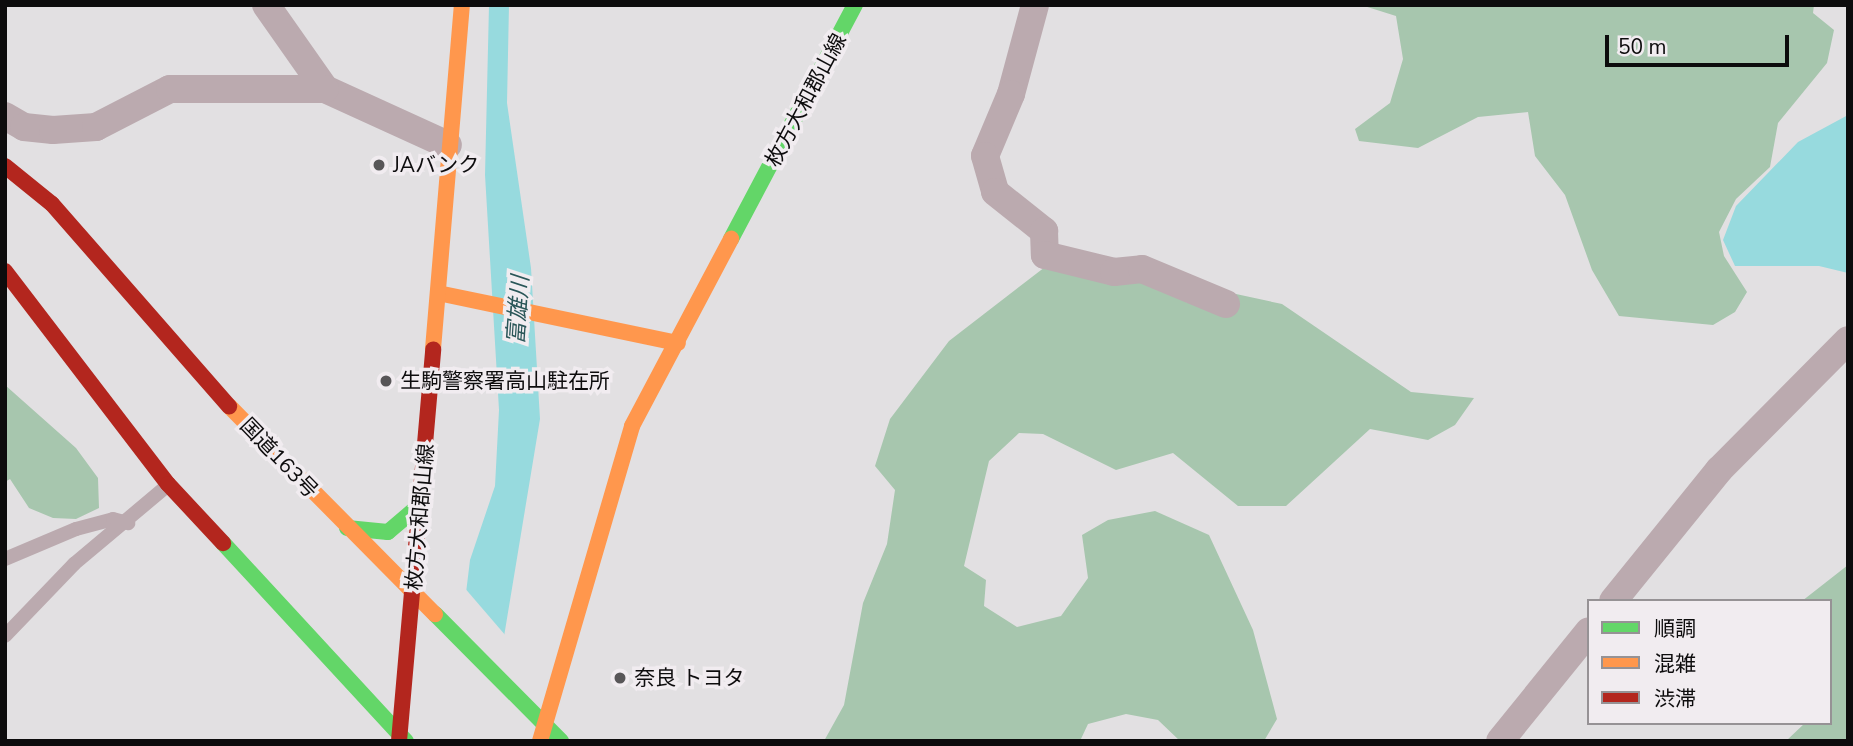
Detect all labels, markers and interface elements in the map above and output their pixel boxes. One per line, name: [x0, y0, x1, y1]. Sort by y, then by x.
scale bar: [1608, 21, 1792, 65]
street label: 枚方大和郡山線: [760, 29, 852, 171]
text: 50 m: [1618, 33, 1667, 61]
place label: JAバンク: [393, 152, 478, 178]
marker: JAバンク: [371, 157, 387, 173]
water label: 富雄川: [503, 275, 535, 345]
place label: 生駒警察署高山駐在所: [400, 368, 610, 394]
marker: 生駒警察署高山駐在所: [378, 373, 394, 389]
street label: 国道163号: [235, 413, 323, 503]
street label: 枚方大和郡山線: [401, 443, 439, 591]
legend: [1587, 599, 1832, 725]
text: 順調: [1654, 615, 1696, 643]
text: 混雑: [1654, 650, 1696, 678]
place label: 奈良 トヨタ: [634, 665, 744, 691]
marker: 奈良 トヨタ: [612, 670, 628, 686]
text: 渋滞: [1654, 685, 1696, 713]

